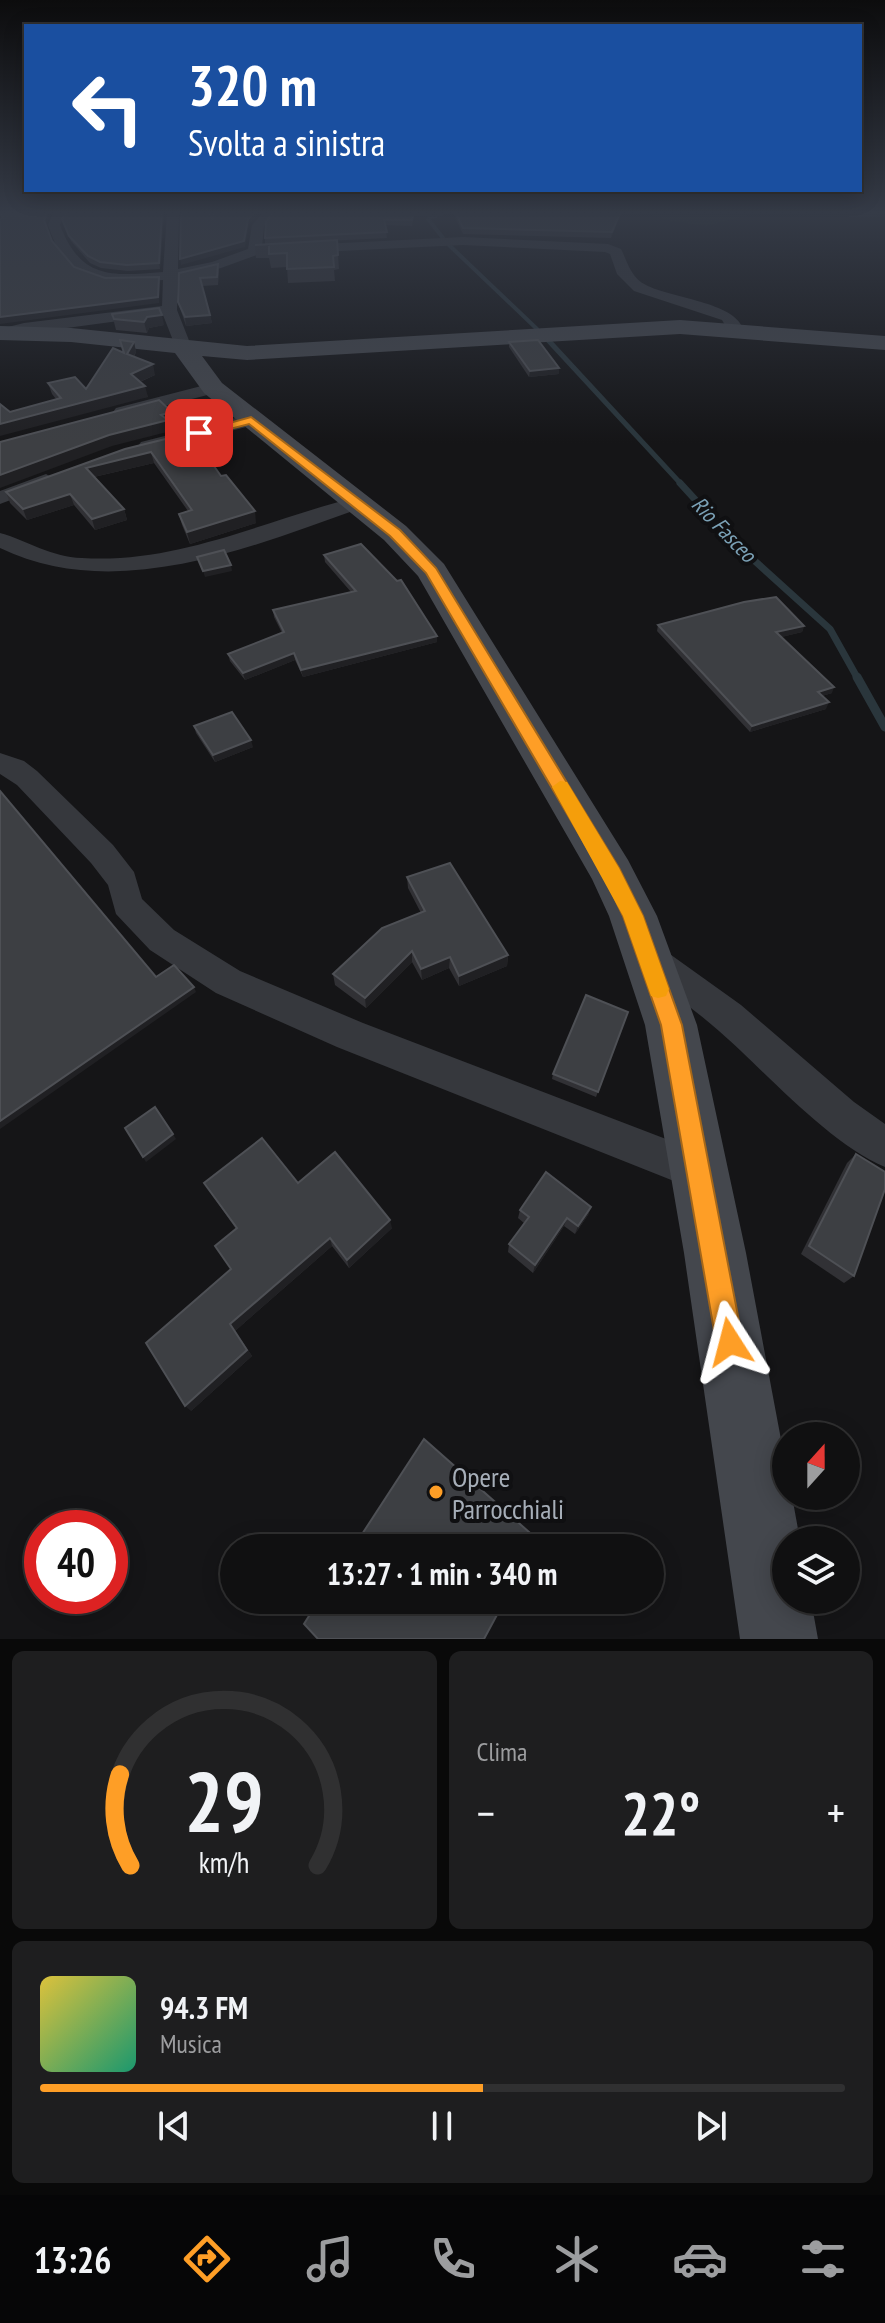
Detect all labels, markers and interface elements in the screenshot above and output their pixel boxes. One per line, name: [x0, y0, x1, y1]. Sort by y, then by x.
text: 320 m: [188, 49, 317, 121]
icon: left: [56, 56, 160, 160]
text: Svolta a sinistra: [188, 119, 385, 166]
pin: [165, 399, 233, 467]
icon: arrive: [177, 411, 221, 455]
water label: Rio Fasceo: [686, 490, 763, 569]
position arrow: [688, 1300, 772, 1384]
north arrow: [772, 1422, 860, 1510]
map controls: [772, 1422, 860, 1614]
place label: Opere Parrocchiali: [452, 1458, 564, 1527]
marker: Opere Parrocchiali: [427, 1483, 445, 1501]
speed limit sign: 40: [24, 1510, 128, 1614]
button: layers: [772, 1526, 860, 1614]
text: 13:27 · 1 min · 340 m: [327, 1554, 557, 1593]
text: Clima: [477, 1735, 527, 1768]
text: 29: [184, 1747, 264, 1855]
text: 22°: [621, 1774, 700, 1852]
text: −: [477, 1784, 495, 1841]
text: +: [827, 1784, 845, 1841]
text: km/h: [199, 1844, 250, 1881]
text: 94.3 FM: [160, 1988, 248, 2027]
text: Musica: [160, 2027, 222, 2060]
icon: previous: [152, 2104, 196, 2148]
icon: pause: [420, 2104, 464, 2148]
icon: next: [689, 2104, 733, 2148]
icon: directions: [179, 2231, 235, 2287]
icon: music: [302, 2231, 358, 2287]
icon: phone: [425, 2231, 481, 2287]
icon: climate: [549, 2231, 605, 2287]
icon: car: [672, 2231, 728, 2287]
icon: filters: [795, 2231, 851, 2287]
text: 13:26: [34, 2236, 112, 2283]

